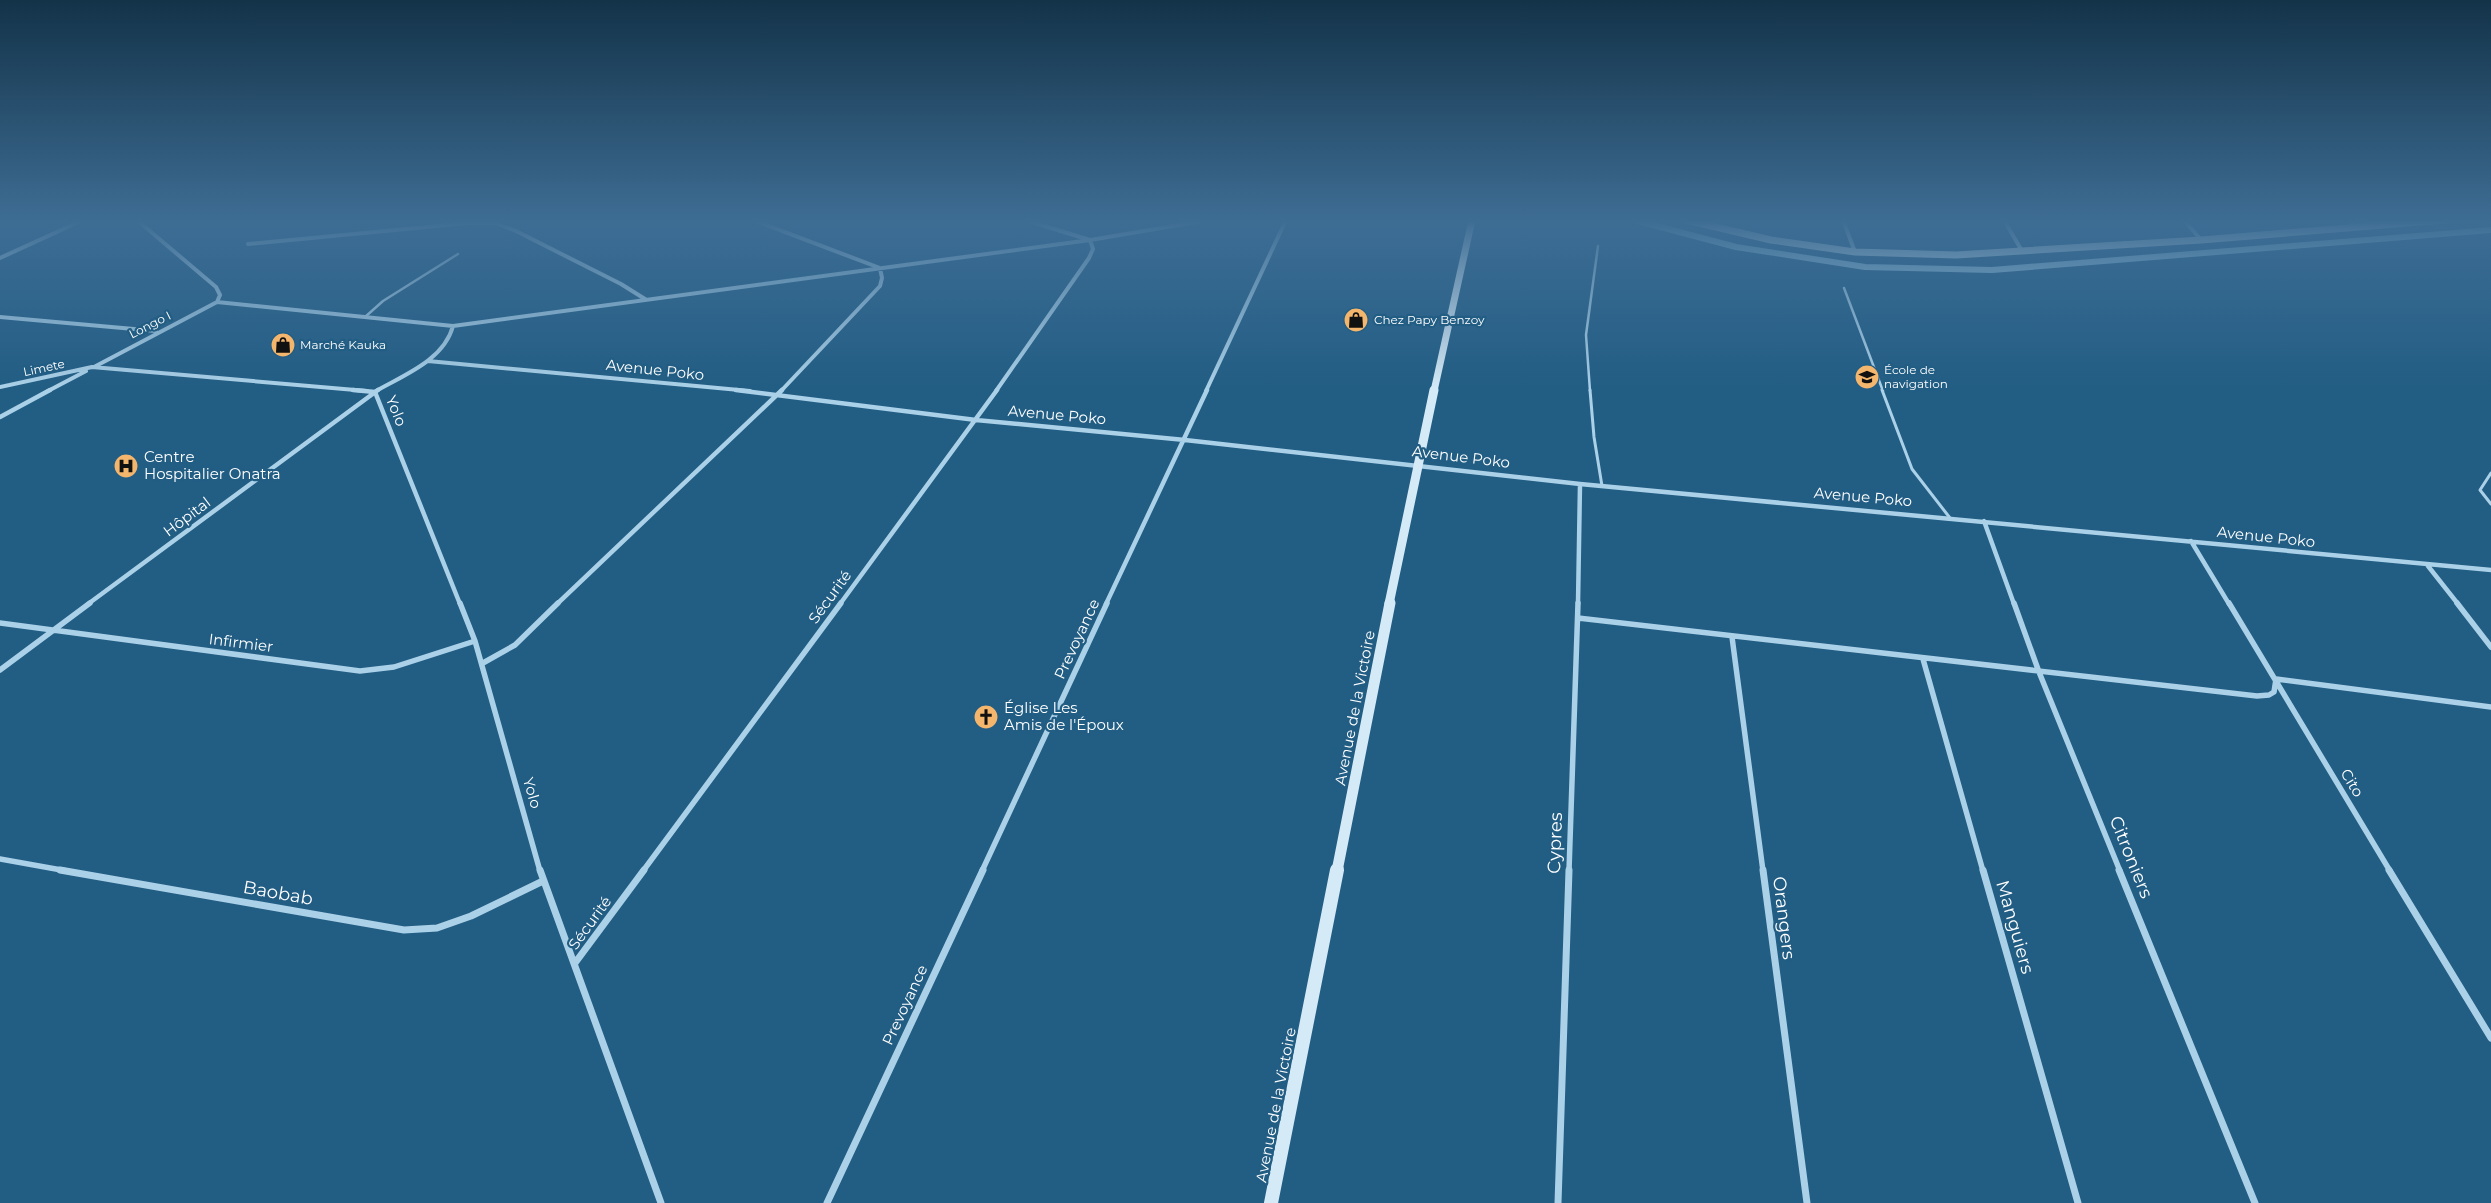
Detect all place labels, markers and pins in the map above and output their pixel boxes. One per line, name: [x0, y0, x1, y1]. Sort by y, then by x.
shop icon: Chez Papy Benzoy: [1343, 307, 1369, 333]
place label: Chez Papy Benzoy: [1374, 312, 1485, 327]
shop icon: Marché Kauka: [270, 332, 296, 358]
place label: Marché Kauka: [300, 337, 386, 352]
place label: École de navigation: [1884, 362, 1948, 391]
school or university icon: École de navigation: [1854, 364, 1880, 390]
place label: Centre Hospitalier Onatra: [144, 447, 281, 483]
hospital icon: Centre Hospitalier Onatra: [113, 453, 139, 479]
place label: Église Les Amis de l'Époux: [1004, 698, 1124, 734]
church icon: Église Les Amis de l'Époux: [973, 704, 999, 730]

